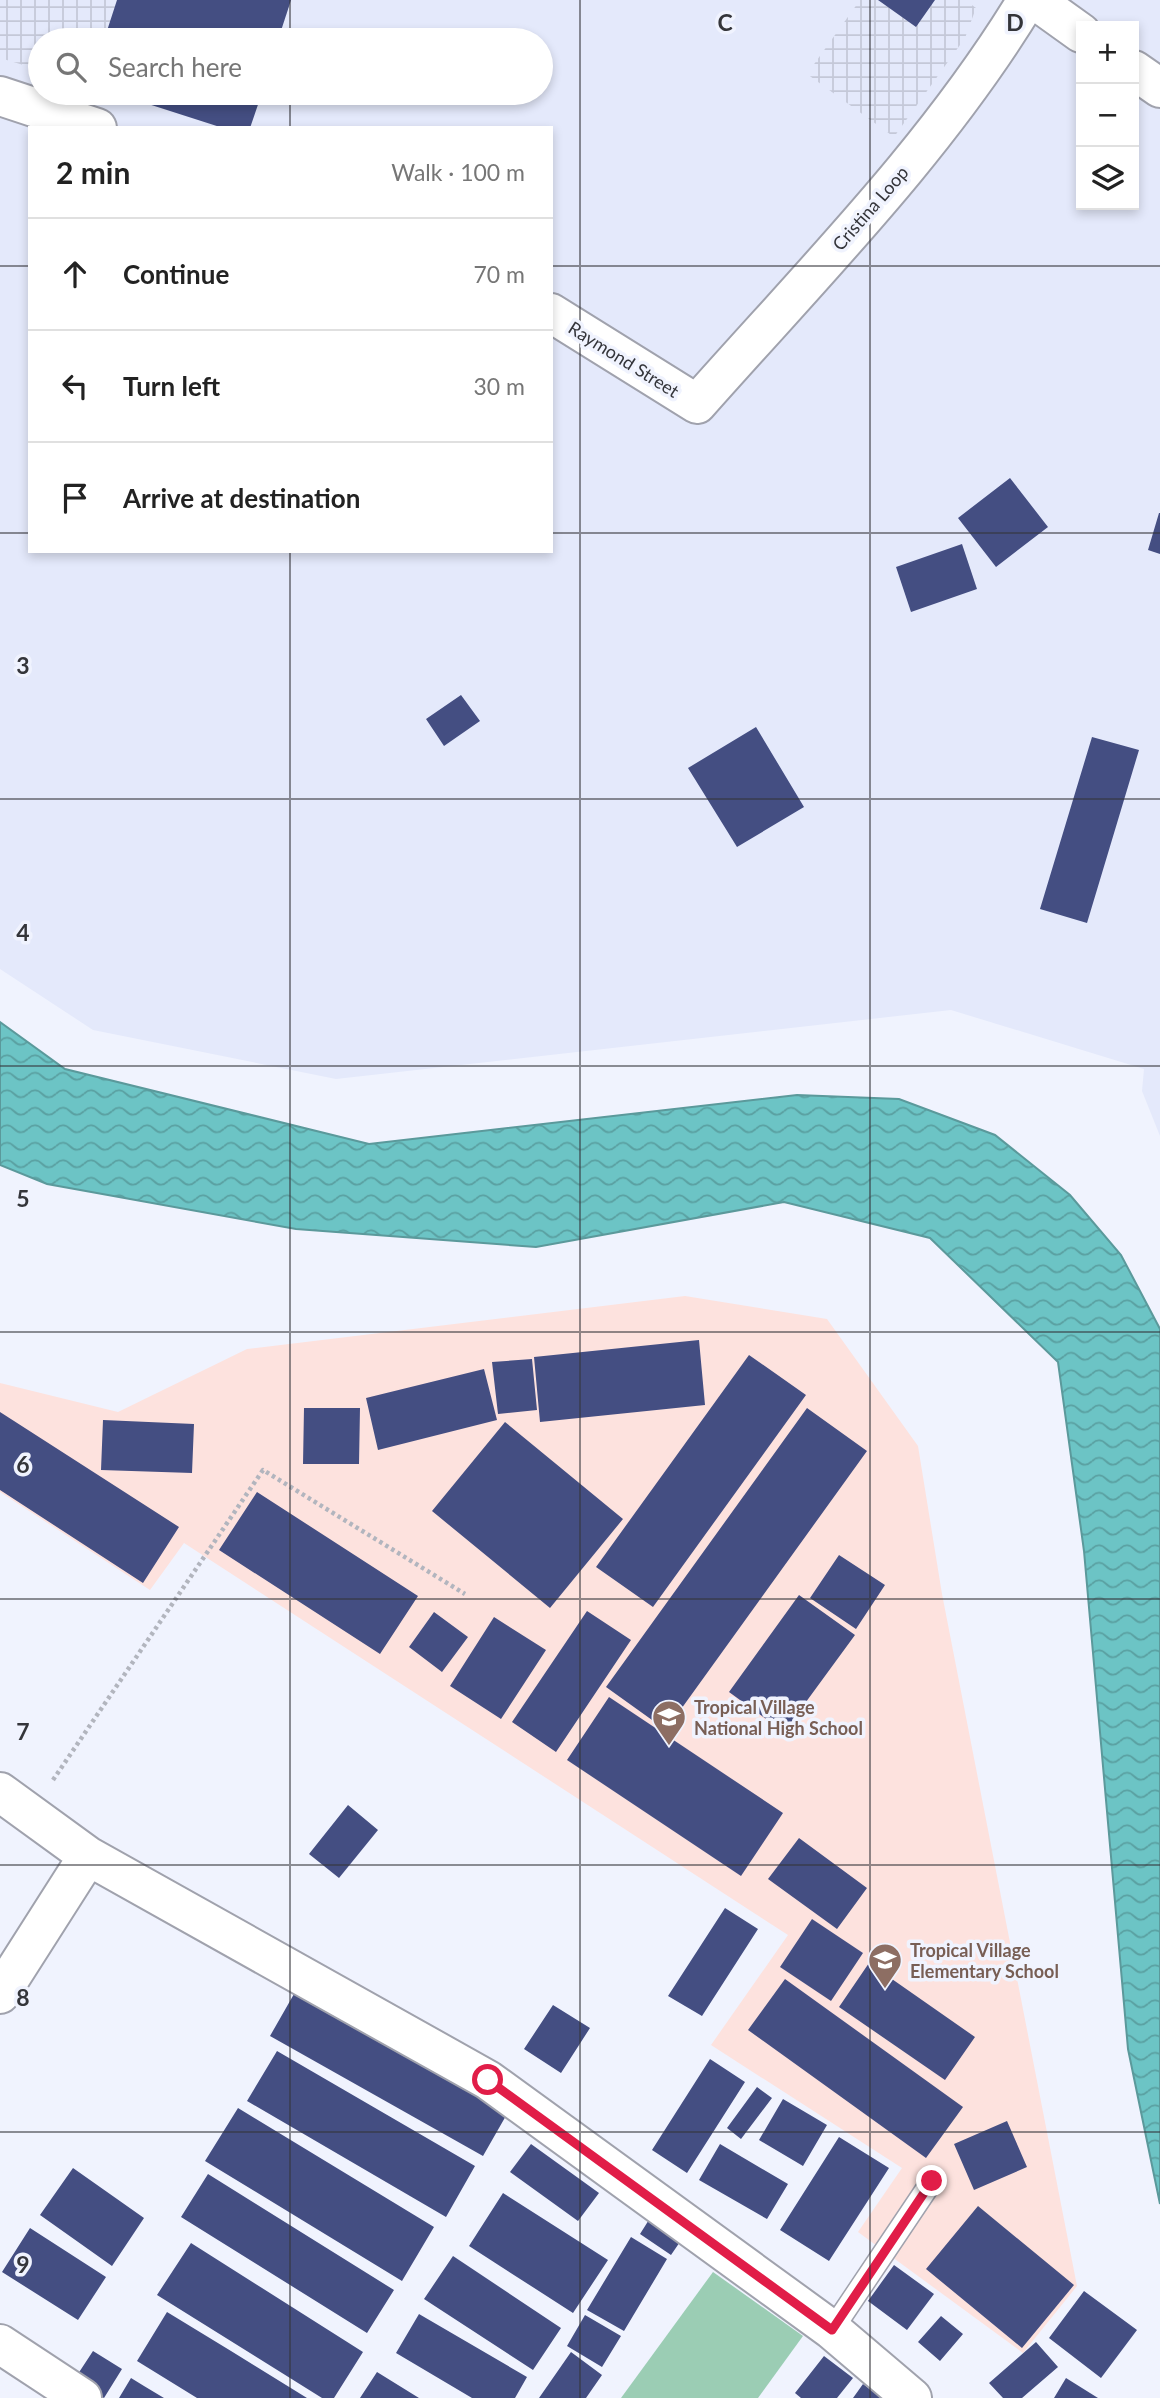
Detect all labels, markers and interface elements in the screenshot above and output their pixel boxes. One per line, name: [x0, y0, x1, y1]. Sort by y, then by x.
text: C: [717, 8, 733, 36]
text: D: [1006, 8, 1024, 36]
map controls: [1076, 21, 1139, 210]
button: +: [1076, 21, 1139, 84]
search box: [28, 28, 553, 105]
icon: search: [52, 48, 90, 86]
text: Search here: [108, 51, 242, 83]
button: −: [1076, 84, 1139, 147]
button: layers: [1076, 147, 1139, 210]
text: 2 min: [56, 154, 130, 190]
text: Walk · 100 m: [391, 158, 525, 186]
street label: Cristina Loop: [827, 161, 913, 255]
icon: ahead: [56, 255, 94, 293]
text: Continue: [123, 258, 229, 290]
text: 70 m: [474, 260, 525, 288]
street label: Raymond Street: [565, 316, 684, 402]
icon: left: [56, 367, 94, 405]
text: Turn left: [123, 370, 220, 402]
text: 30 m: [474, 372, 525, 400]
icon: arrive: [56, 479, 94, 517]
text: Arrive at destination: [123, 482, 360, 514]
text: 3: [16, 651, 30, 679]
text: 4: [16, 918, 30, 946]
text: 5: [16, 1184, 30, 1212]
text: 6: [16, 1450, 30, 1478]
place label: Tropical Village National High School: [694, 1696, 863, 1739]
school or university icon: Tropical Village National High School: [650, 1698, 688, 1747]
text: 7: [16, 1717, 30, 1745]
place label: Tropical Village Elementary School: [910, 1939, 1059, 1982]
school or university icon: Tropical Village Elementary School: [866, 1941, 904, 1990]
text: 8: [16, 1983, 30, 2011]
route start: [472, 2064, 503, 2095]
route end: [916, 2165, 947, 2196]
text: 9: [16, 2250, 30, 2278]

